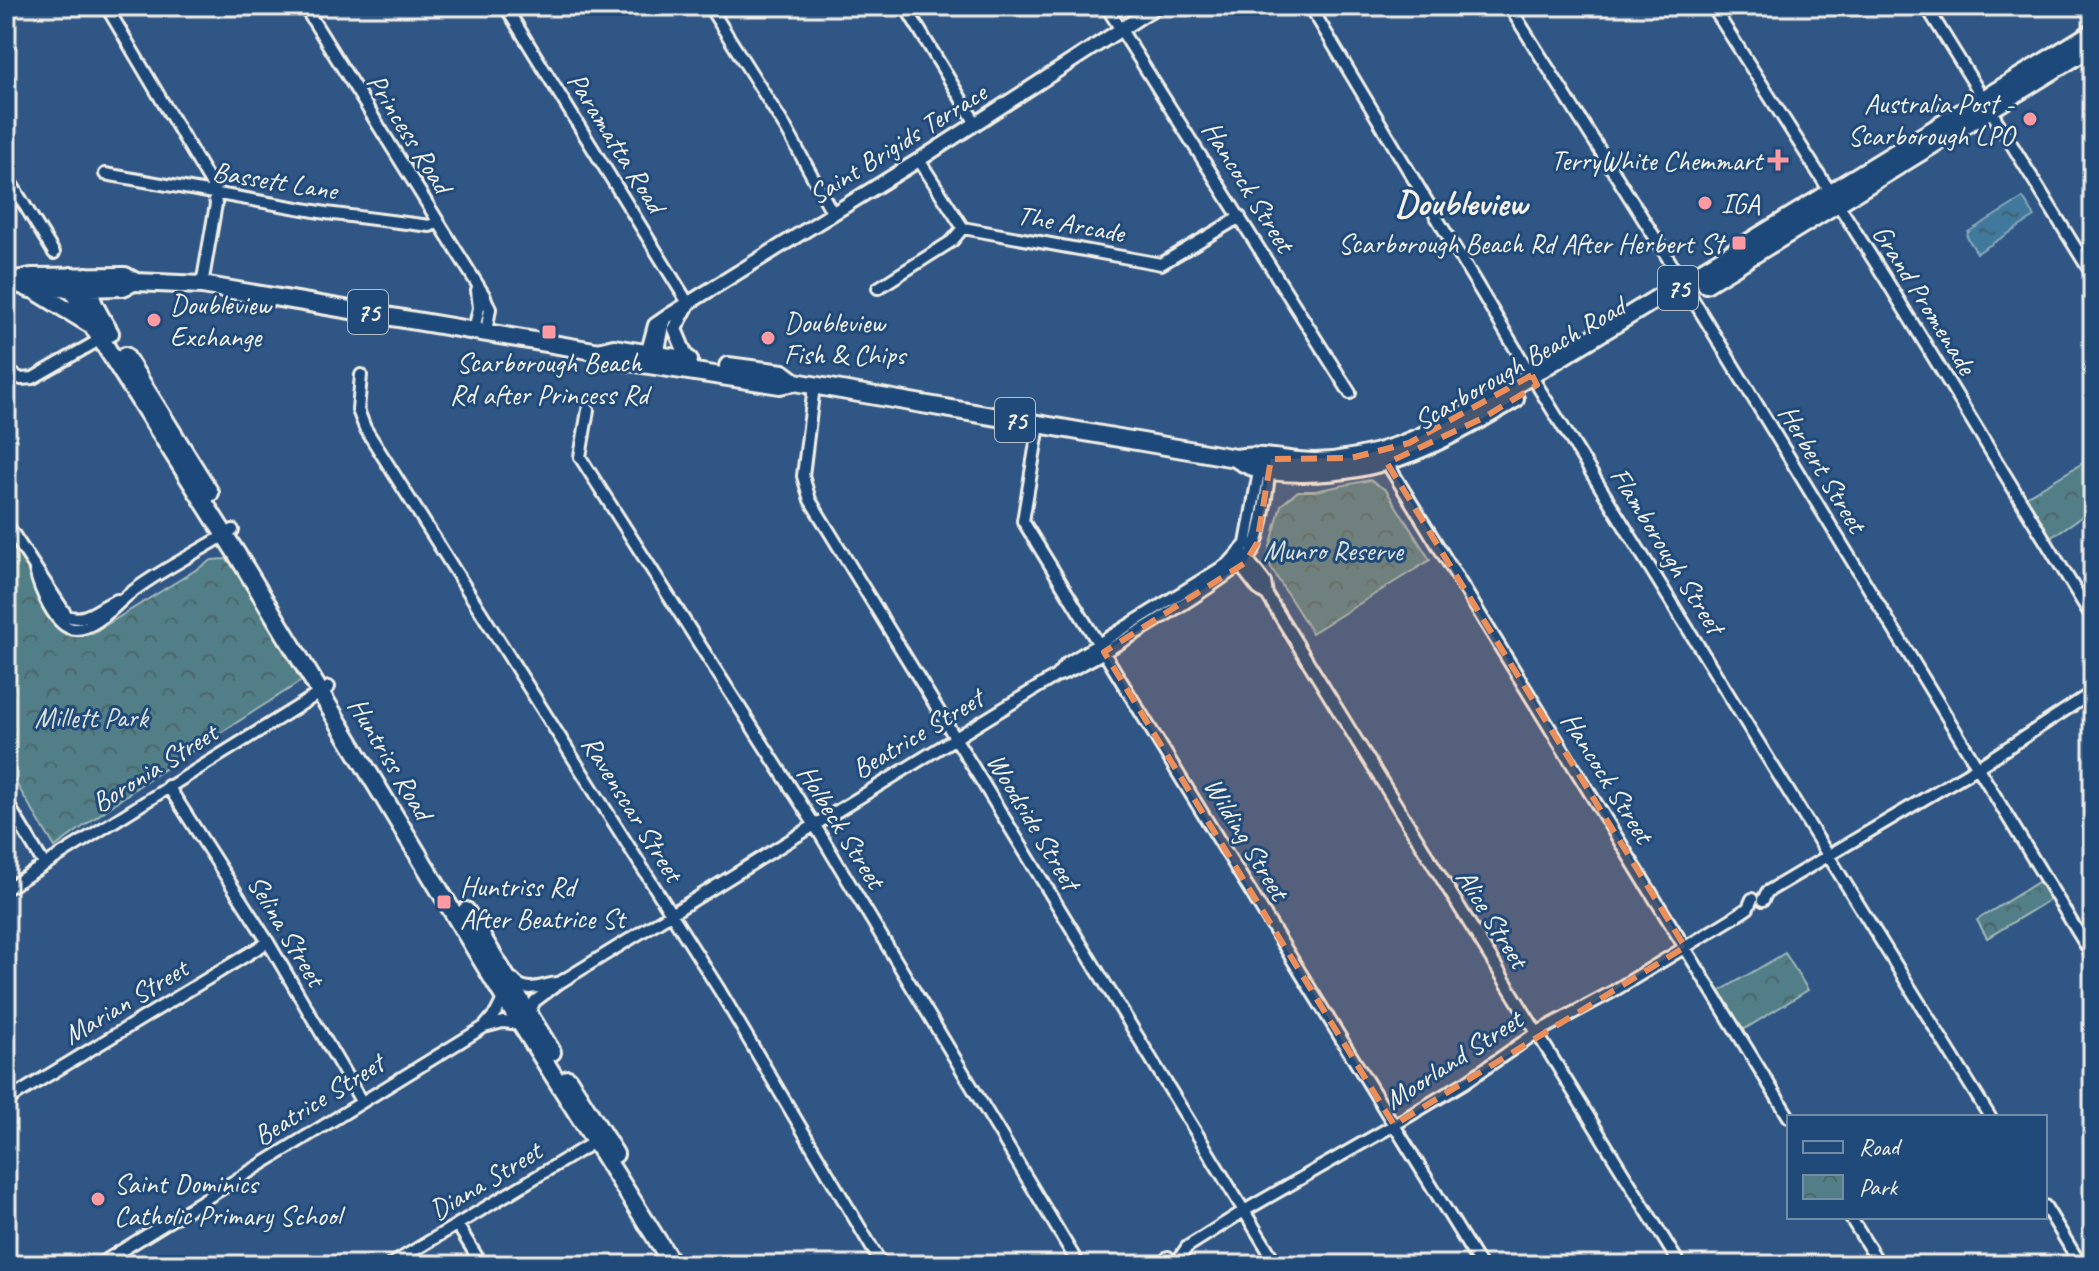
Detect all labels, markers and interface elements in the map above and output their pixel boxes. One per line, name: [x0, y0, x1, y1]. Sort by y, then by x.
street label: Paramatta Road: [560, 66, 676, 222]
street label: Princess Road: [359, 67, 462, 203]
street label: Saint Brigids Terrace: [802, 74, 994, 212]
place label: Australia Post - Scarborough LPO: [1848, 86, 2017, 153]
marker: Australia Post - Scarborough LPO: [2021, 110, 2039, 128]
street label: Hancock Street: [1194, 114, 1304, 261]
place label: TerryWhite Chemmart: [1551, 143, 1765, 178]
marker: TerryWhite Chemmart: [1769, 151, 1787, 169]
street label: Bassett Lane: [210, 153, 341, 208]
district label: Doubleview: [1395, 180, 1530, 226]
place label: IGA: [1721, 186, 1761, 221]
marker: IGA: [1696, 194, 1714, 212]
street label: The Arcade: [1015, 197, 1129, 250]
street label: Grand Promenade: [1865, 218, 1985, 382]
place label: Scarborough Beach Rd After Herbert St: [1338, 226, 1727, 261]
marker: Scarborough Beach Rd After Herbert St: [1730, 234, 1748, 252]
road number: 75: [1658, 266, 1698, 310]
place label: Doubleview Exchange: [170, 287, 273, 354]
street label: Scarborough Beach Road: [1408, 287, 1634, 438]
road number: 75: [348, 290, 388, 334]
place label: Doubleview Fish & Chips: [784, 305, 908, 372]
marker: Doubleview Exchange: [145, 311, 163, 329]
marker: Scarborough Beach Rd after Princess Rd: [540, 323, 558, 341]
marker: Doubleview Fish & Chips: [759, 329, 777, 347]
place label: Scarborough Beach Rd after Princess Rd: [450, 345, 652, 412]
road number: 75: [995, 398, 1035, 442]
street label: Herbert Street: [1771, 398, 1876, 541]
street label: Flamborough Street: [1602, 460, 1735, 643]
park label: Munro Reserve: [1263, 533, 1405, 568]
street label: Beatrice Street: [845, 679, 992, 786]
street label: Huntriss Road: [340, 691, 443, 829]
park label: Millett Park: [34, 700, 149, 735]
street label: Hancock Street: [1553, 705, 1663, 852]
street label: Boronia Street: [85, 714, 226, 820]
street label: Ravenscar Street: [574, 729, 693, 890]
street label: Woodside Street: [979, 746, 1090, 899]
street label: Holbeck Street: [790, 758, 895, 897]
street label: Wilding Street: [1196, 771, 1298, 908]
street label: Alice Street: [1449, 862, 1538, 977]
street label: Selina Street: [240, 868, 335, 995]
place label: Huntriss Rd After Beatrice St: [460, 869, 627, 936]
marker: Huntriss Rd After Beatrice St: [435, 893, 453, 911]
street label: Marian Street: [57, 949, 196, 1052]
street label: Moorland Street: [1378, 1000, 1531, 1117]
street label: Beatrice Street: [247, 1044, 393, 1153]
legend: [1787, 1115, 2047, 1219]
street label: Diana Street: [423, 1132, 550, 1227]
text: Road: [1859, 1132, 1903, 1162]
place label: Saint Dominics Catholic Primary School: [114, 1166, 346, 1233]
text: Park: [1859, 1172, 1899, 1202]
marker: Saint Dominics Catholic Primary School: [89, 1190, 107, 1208]

